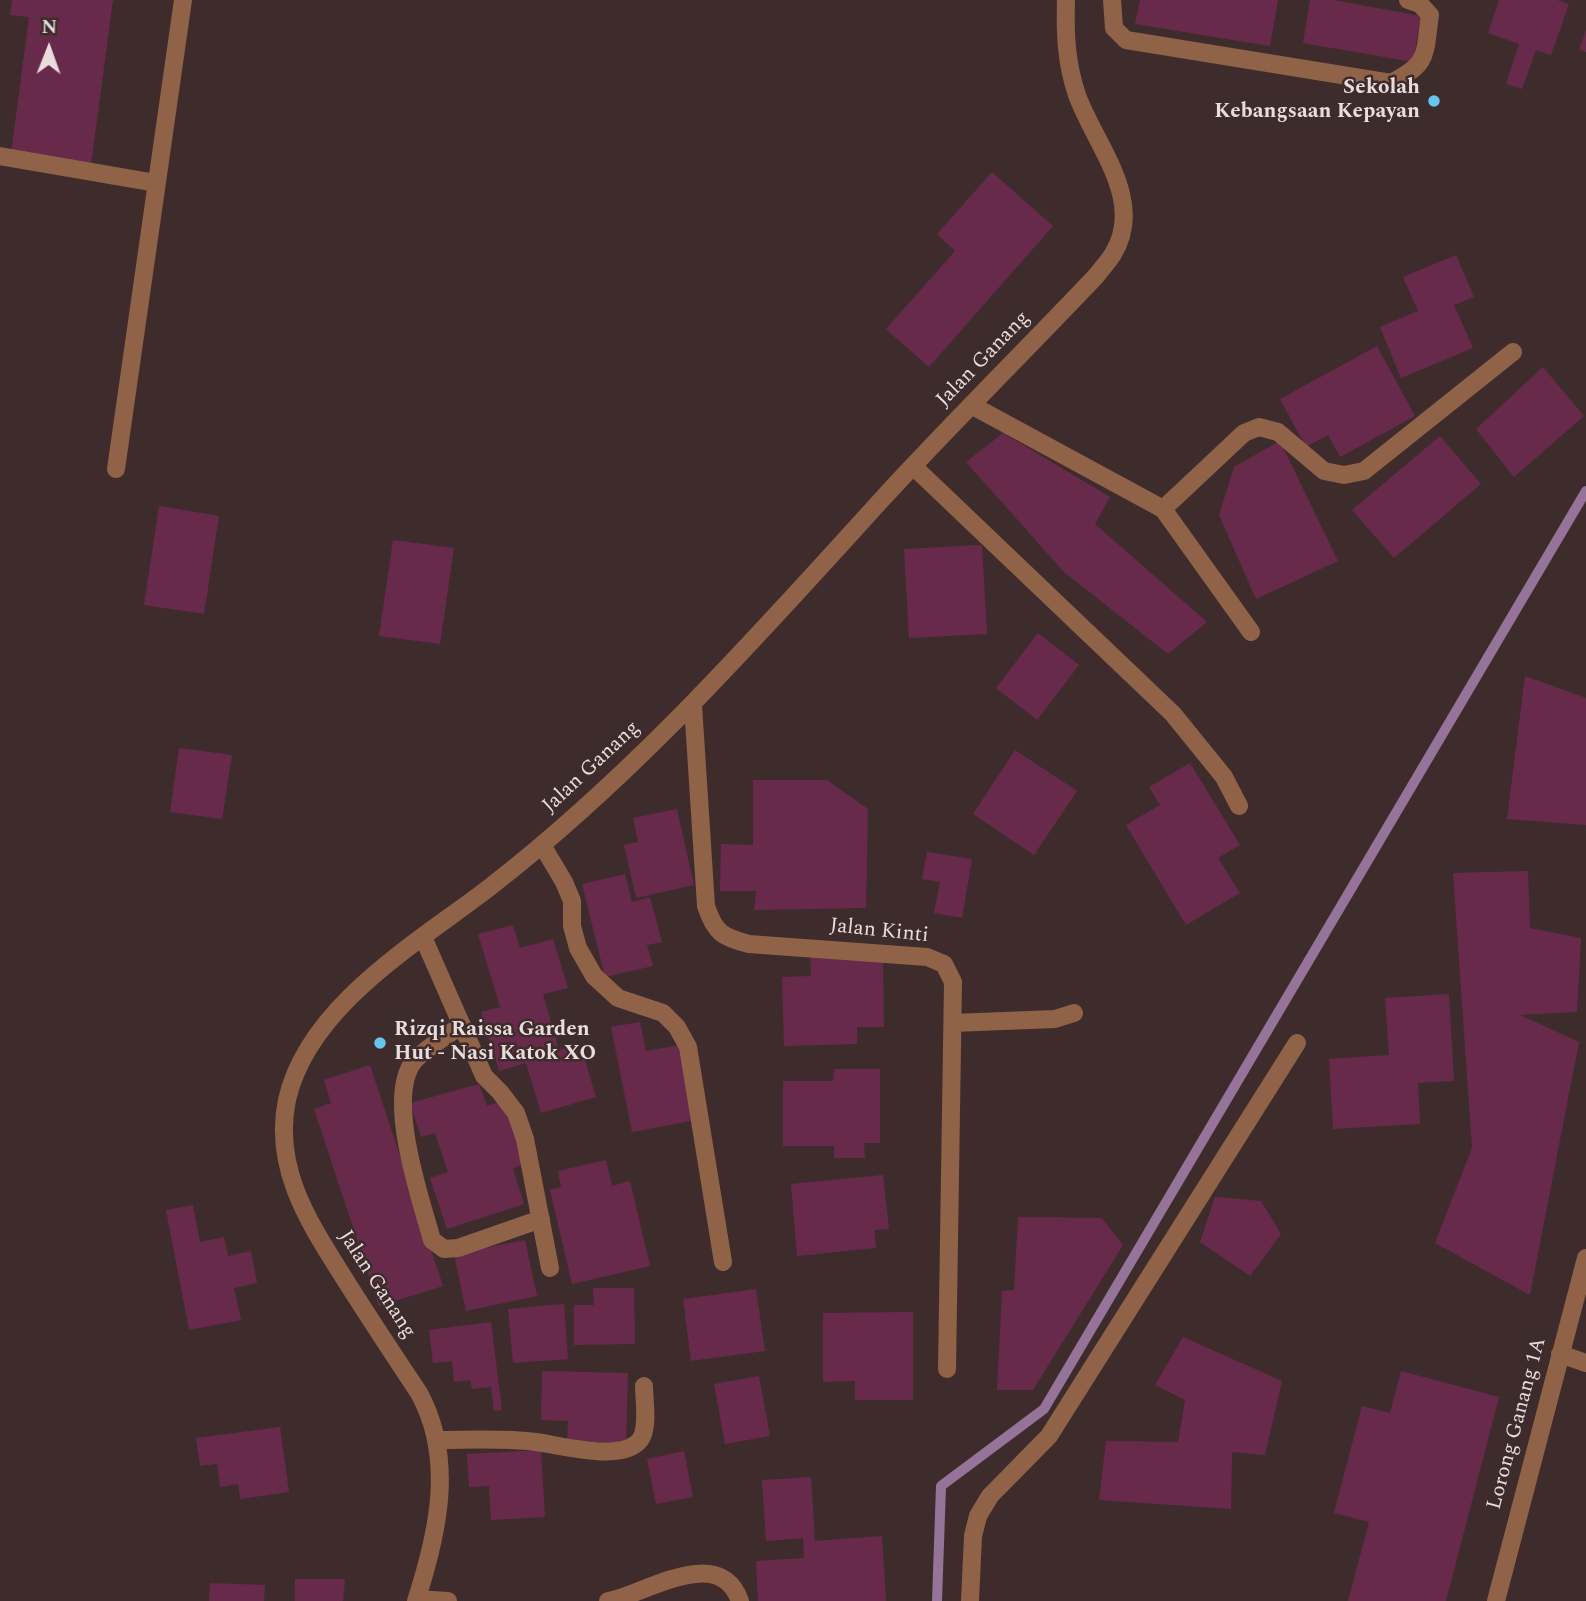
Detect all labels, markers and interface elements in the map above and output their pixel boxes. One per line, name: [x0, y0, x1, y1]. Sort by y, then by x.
text: N: [41, 13, 57, 42]
north arrow: [14, 14, 84, 84]
place label: Sekolah Kebangsaan Kepayan: [1214, 76, 1420, 126]
marker: Sekolah Kebangsaan Kepayan: [1426, 93, 1442, 109]
street label: Jalan Ganang: [932, 307, 1036, 413]
street label: Jalan Ganang: [538, 716, 646, 820]
street label: Jalan Kinti: [828, 914, 930, 950]
place label: Rizqi Raissa Garden Hut - Nasi Katok XO: [394, 1018, 596, 1068]
marker: Rizqi Raissa Garden Hut - Nasi Katok XO: [372, 1035, 388, 1051]
street label: Jalan Ganang: [332, 1226, 420, 1344]
street label: Lorong Ganang 1A: [1483, 1335, 1553, 1513]

